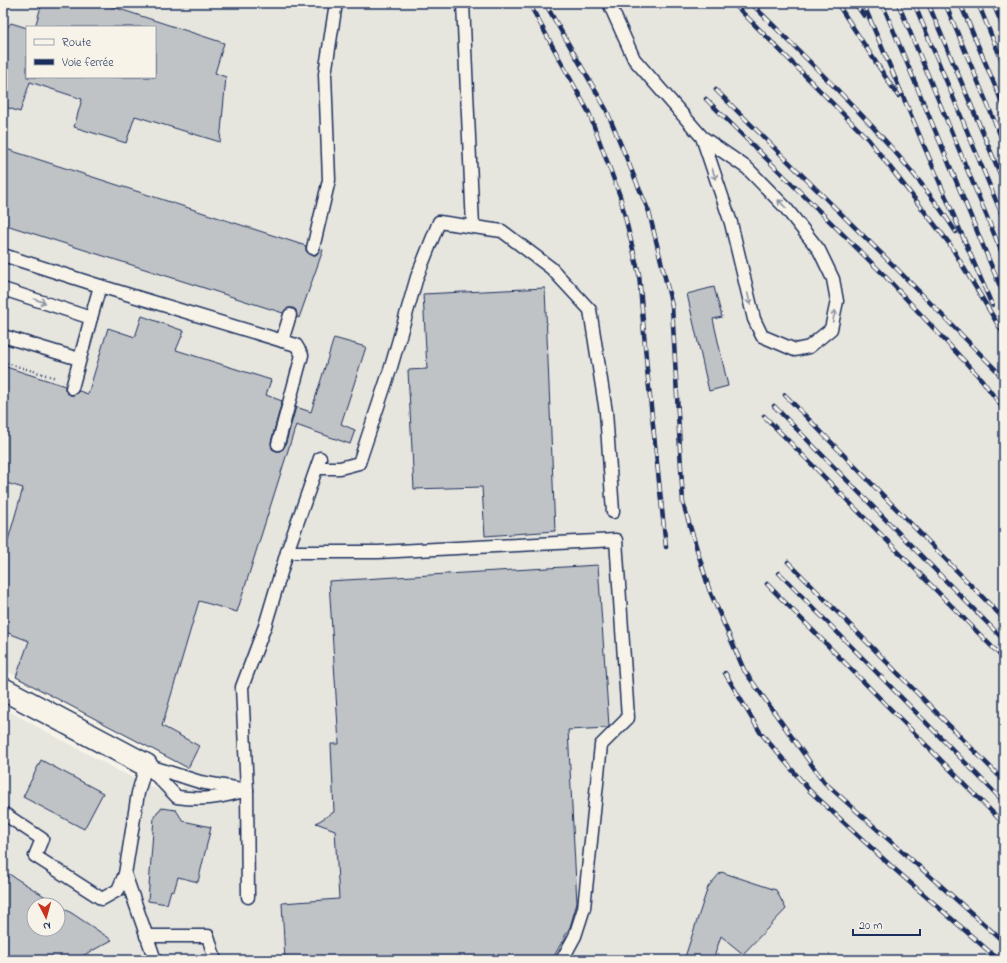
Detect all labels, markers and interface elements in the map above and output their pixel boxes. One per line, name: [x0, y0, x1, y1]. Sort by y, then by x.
legend: [26, 26, 156, 78]
text: Route: [62, 34, 92, 52]
text: Voie ferrée: [61, 54, 114, 72]
one-way arrow: [711, 168, 719, 180]
one-way arrow: [777, 198, 786, 209]
one-way arrow: [746, 292, 754, 305]
one-way arrow: [33, 298, 46, 305]
one-way arrow: [830, 310, 838, 323]
north arrow: [26, 897, 66, 937]
scale bar: [853, 911, 920, 937]
text: 20 m: [859, 917, 882, 935]
text: N: [42, 918, 51, 934]

